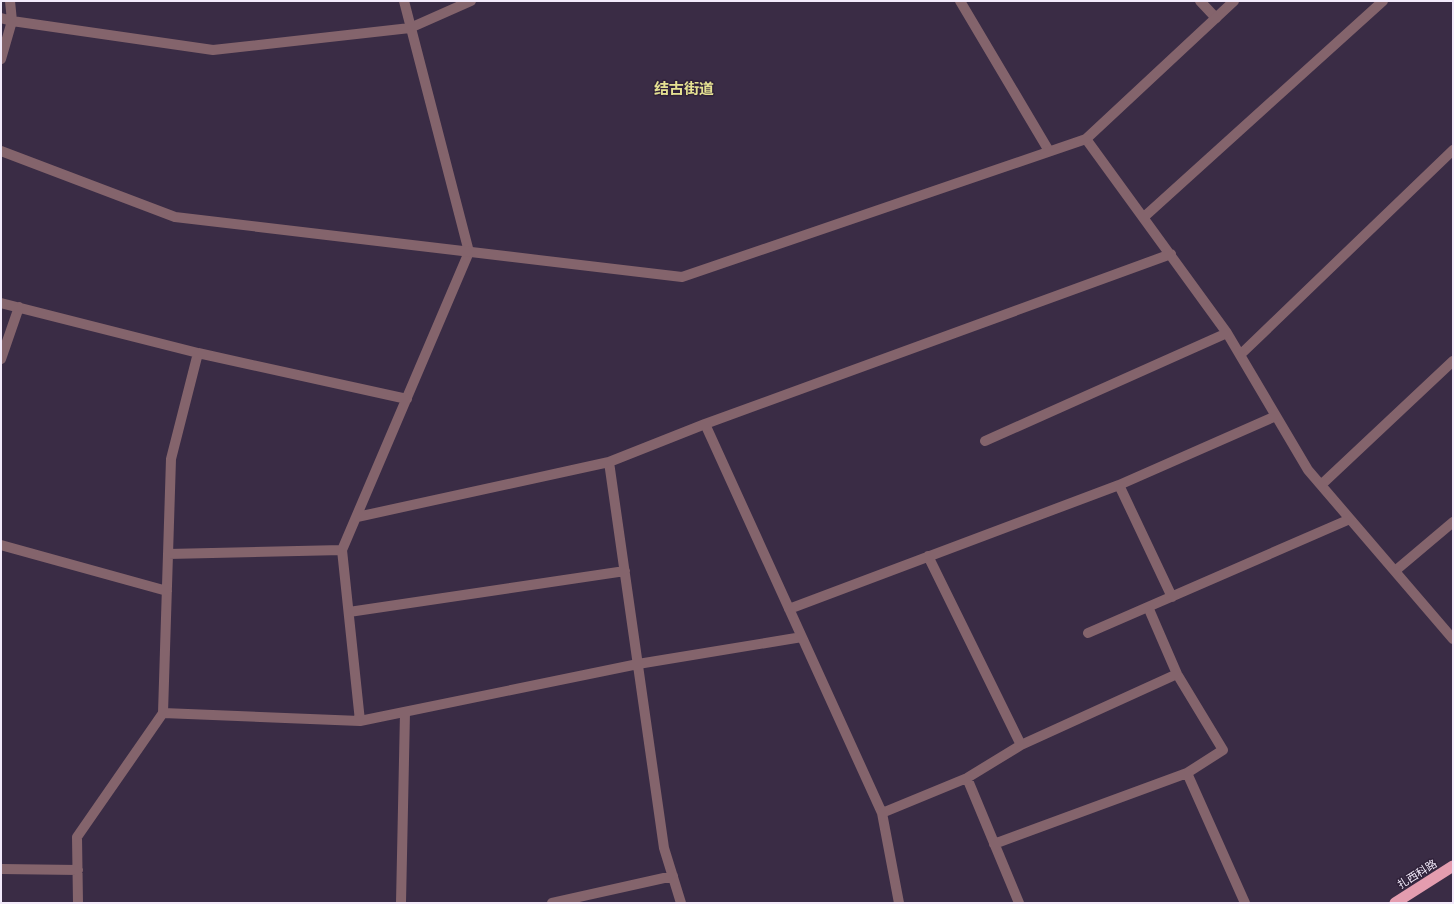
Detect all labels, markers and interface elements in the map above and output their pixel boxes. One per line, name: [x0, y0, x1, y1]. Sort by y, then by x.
district label: 结古街道: [654, 79, 714, 99]
street label: 扎西科路: [1395, 856, 1439, 892]

